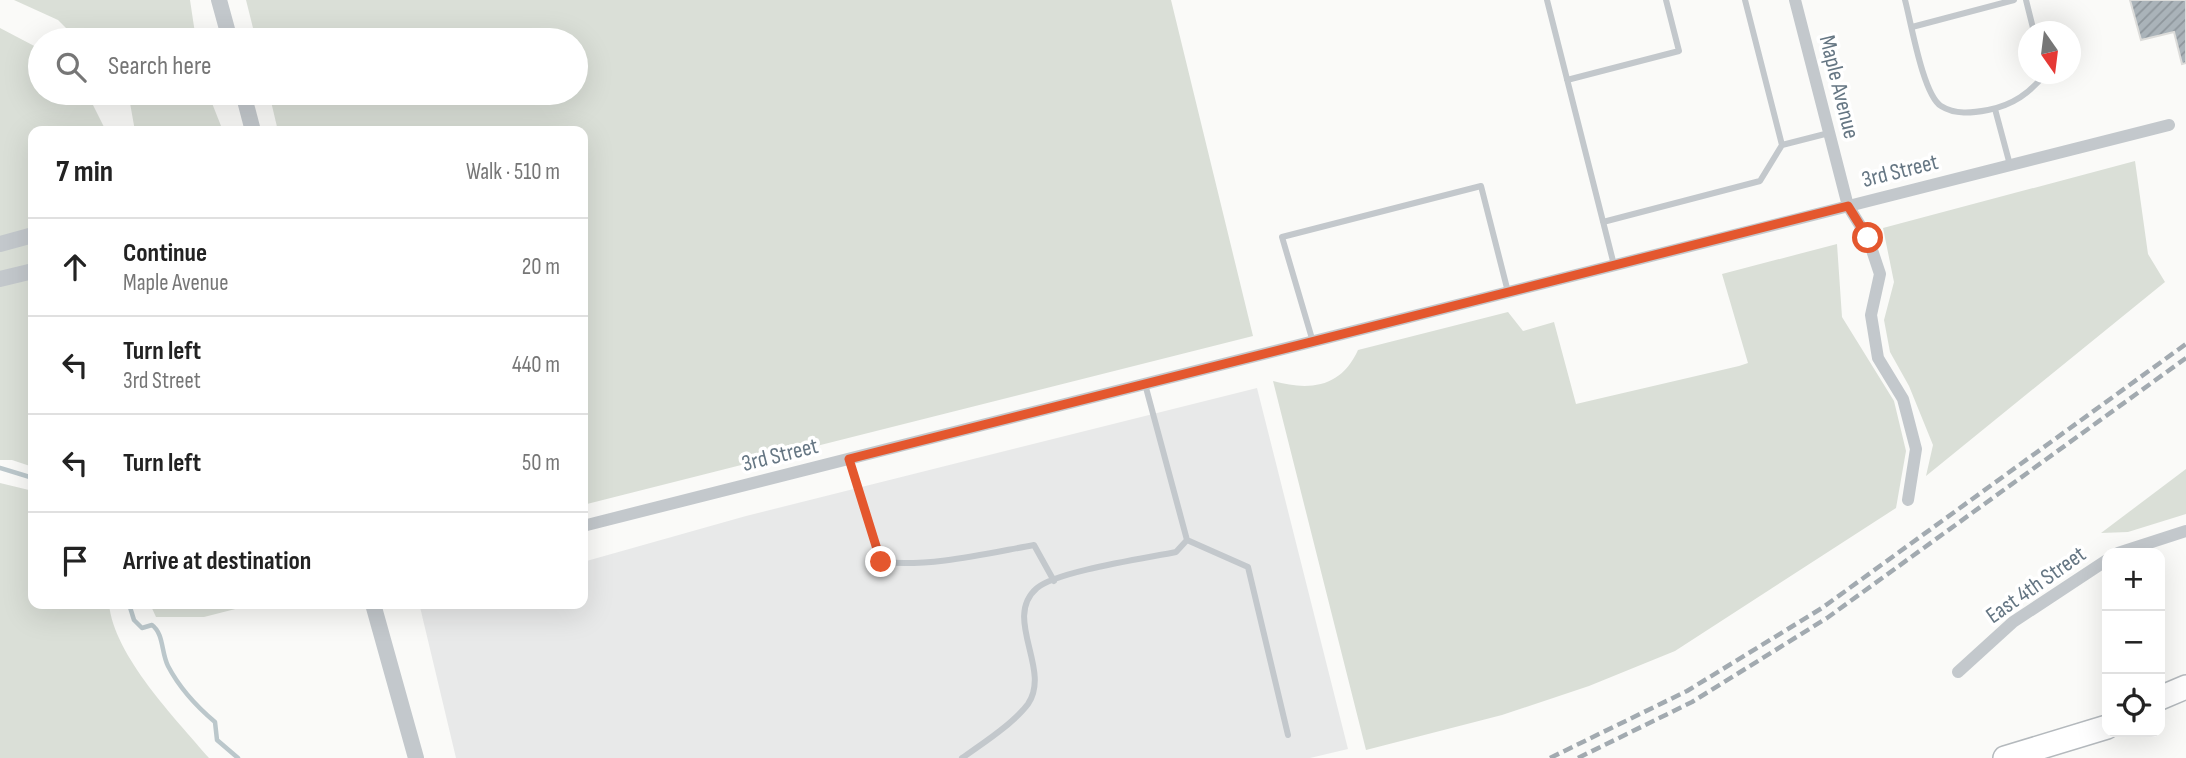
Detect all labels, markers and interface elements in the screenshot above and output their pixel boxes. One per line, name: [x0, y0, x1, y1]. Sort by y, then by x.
north arrow: [2018, 21, 2081, 84]
search box: [28, 28, 588, 105]
street label: Maple Avenue: [1813, 32, 1865, 142]
icon: search: [52, 48, 90, 86]
text: Search here: [108, 51, 211, 82]
street label: 3rd Street: [1859, 148, 1941, 194]
text: 7 min: [56, 154, 113, 190]
text: Walk · 510 m: [466, 158, 560, 186]
route start: [1852, 222, 1883, 253]
text: Continue: [123, 238, 207, 269]
icon: ahead: [56, 248, 94, 286]
text: 20 m: [522, 253, 560, 281]
text: Maple Avenue: [123, 269, 228, 297]
text: Turn left: [123, 336, 201, 367]
icon: left: [56, 346, 94, 384]
text: 440 m: [512, 351, 560, 379]
text: 3rd Street: [123, 367, 201, 395]
street label: 3rd Street: [739, 432, 821, 478]
icon: left: [56, 444, 94, 482]
text: Turn left: [123, 448, 201, 479]
text: 50 m: [522, 449, 560, 477]
street label: East 4th Street: [1981, 540, 2091, 630]
icon: arrive: [56, 542, 94, 580]
text: Arrive at destination: [123, 546, 311, 577]
route end: [865, 546, 896, 577]
map controls: [2102, 548, 2165, 737]
button: +: [2102, 548, 2165, 611]
button: −: [2102, 611, 2165, 674]
button: locate: [2102, 674, 2165, 737]

